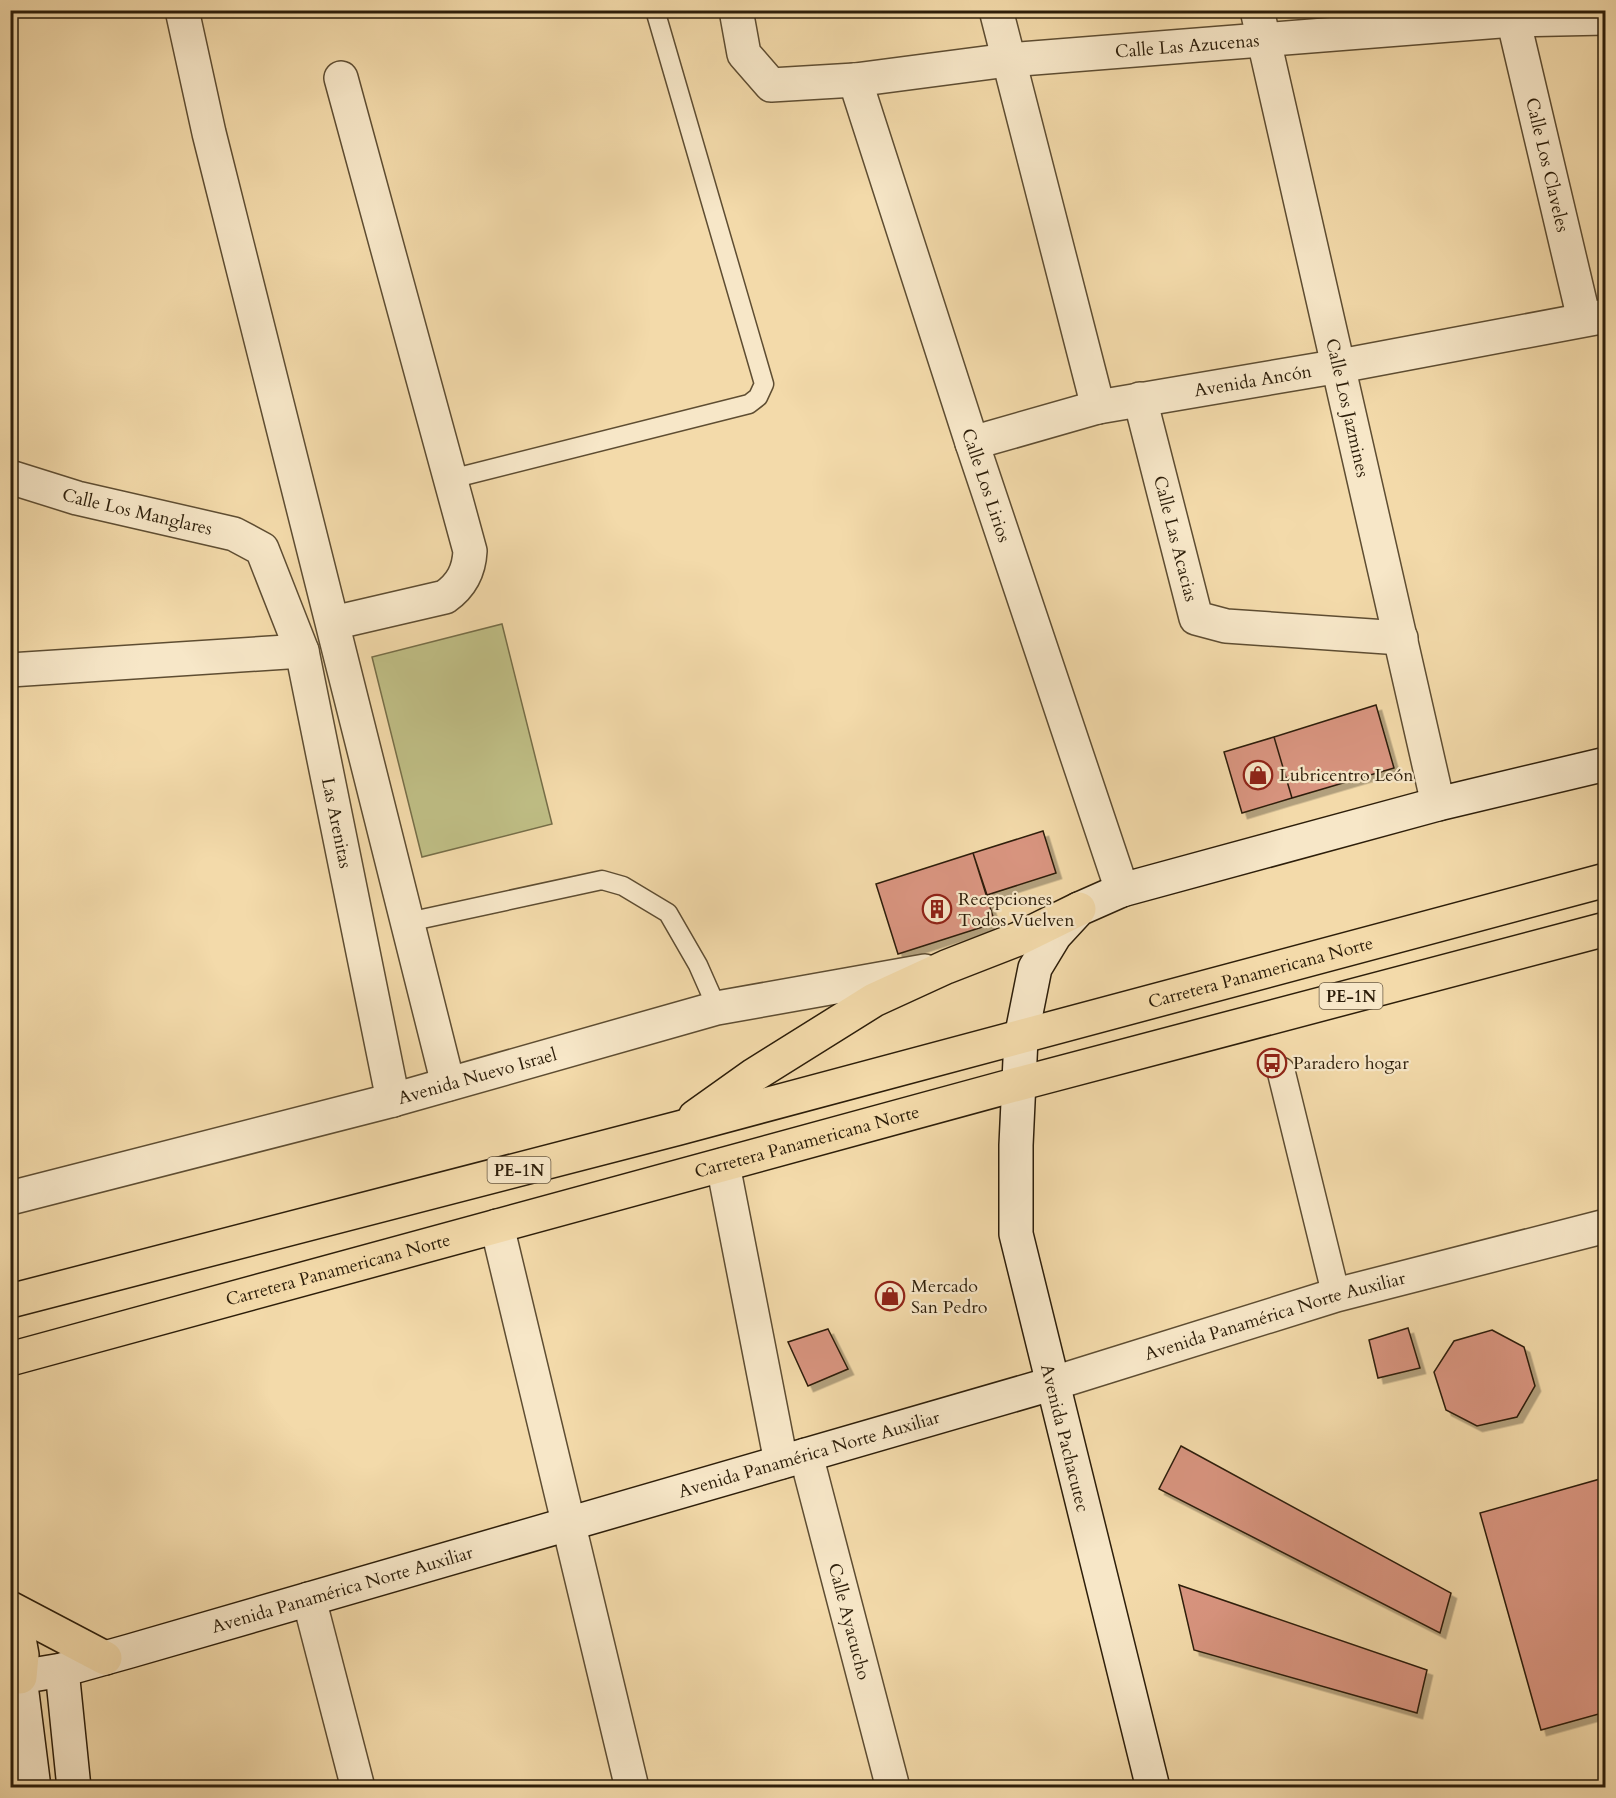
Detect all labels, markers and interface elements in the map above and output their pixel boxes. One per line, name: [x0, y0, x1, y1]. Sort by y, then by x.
street label: Calle Las Azucenas: [1114, 28, 1260, 64]
street label: Calle Los Claveles: [1519, 95, 1575, 235]
street label: Calle Los Jazmines: [1319, 336, 1375, 480]
street label: Avenida Ancón: [1192, 359, 1314, 404]
street label: Calle Los Lirios: [955, 425, 1016, 546]
street label: Calle Las Acacias: [1147, 473, 1203, 604]
street label: Calle Los Manglares: [59, 482, 215, 542]
shop icon: Lubricentro León: [1242, 759, 1274, 791]
place label: Lubricentro León: [1279, 763, 1414, 788]
street label: Las Arenitas: [315, 775, 358, 871]
place label: Recepciones Todos Vuelven: [958, 887, 1075, 933]
building icon: Recepciones Todos Vuelven: [921, 893, 953, 925]
street label: Carretera Panamericana Norte: [1145, 931, 1376, 1015]
road number: PE-1N: [1320, 983, 1382, 1009]
street label: Avenida Nuevo Israel: [395, 1042, 560, 1111]
bus stop icon: Paradero hogar: [1256, 1047, 1288, 1079]
place label: Paradero hogar: [1293, 1051, 1409, 1076]
street label: Carretera Panamericana Norte: [692, 1100, 922, 1185]
road number: PE-1N: [488, 1157, 550, 1183]
street label: Carretera Panamericana Norte: [223, 1227, 453, 1313]
street label: Avenida Panamérica Norte Auxiliar: [1141, 1266, 1408, 1367]
place label: Mercado San Pedro: [911, 1274, 988, 1320]
shop icon: Mercado San Pedro: [874, 1280, 906, 1312]
street label: Avenida Pachacutec: [1034, 1361, 1095, 1515]
street label: Avenida Panamérica Norte Auxiliar: [675, 1405, 943, 1504]
street label: Avenida Panamérica Norte Auxiliar: [209, 1540, 476, 1640]
street label: Calle Ayacucho: [822, 1560, 876, 1683]

